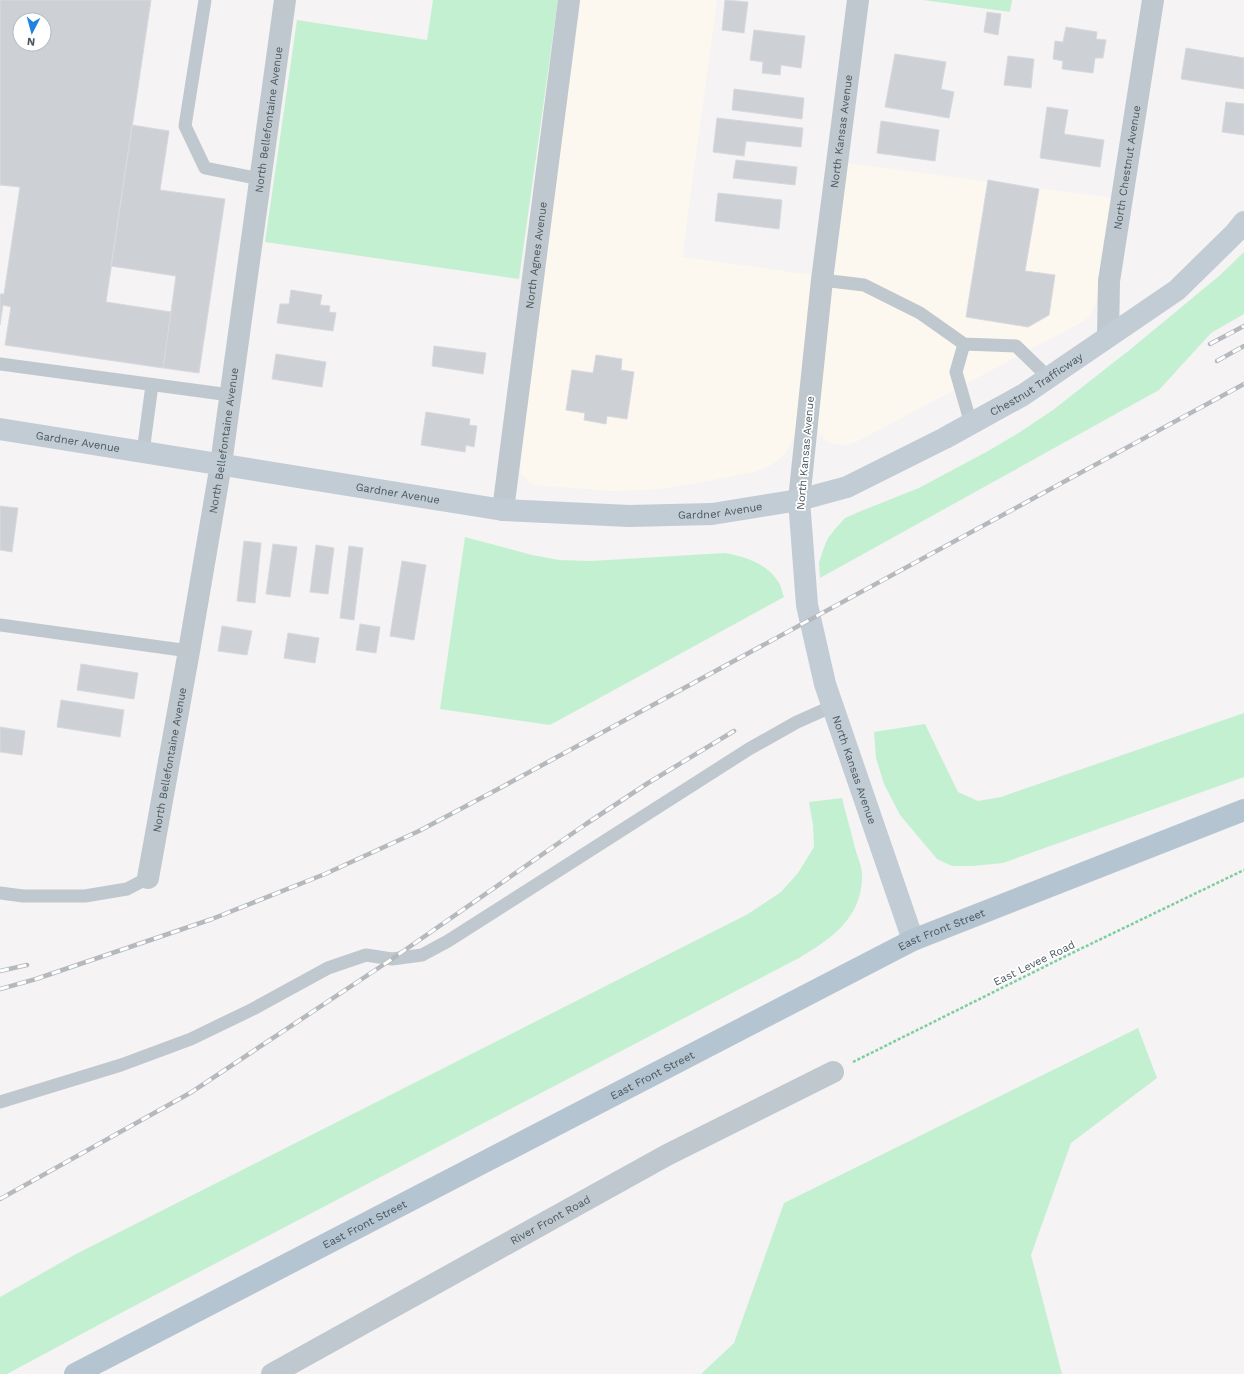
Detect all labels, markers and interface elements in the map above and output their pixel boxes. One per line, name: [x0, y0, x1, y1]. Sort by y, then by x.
north arrow: [12, 12, 52, 52]
text: N: [26, 35, 36, 48]
street label: North Bellefontaine Avenue: [252, 46, 285, 194]
street label: North Kansas Avenue: [828, 74, 855, 189]
street label: North Chestnut Avenue: [1111, 104, 1143, 231]
street label: North Agnes Avenue: [523, 201, 550, 310]
street label: Chestnut Trafficway: [988, 350, 1086, 419]
street label: North Bellefontaine Avenue: [207, 367, 241, 515]
street label: North Kansas Avenue: [794, 396, 817, 510]
street label: Gardner Avenue: [35, 429, 121, 455]
street label: Gardner Avenue: [355, 480, 441, 507]
street label: Gardner Avenue: [678, 500, 763, 522]
street label: North Bellefontaine Avenue: [150, 686, 189, 834]
street label: North Kansas Avenue: [829, 714, 879, 826]
street label: East Front Street: [896, 906, 987, 954]
street label: East Levee Road: [991, 938, 1077, 989]
street label: East Front Street: [608, 1048, 697, 1103]
street label: River Front Road: [508, 1193, 593, 1248]
street label: East Front Street: [320, 1197, 409, 1252]

